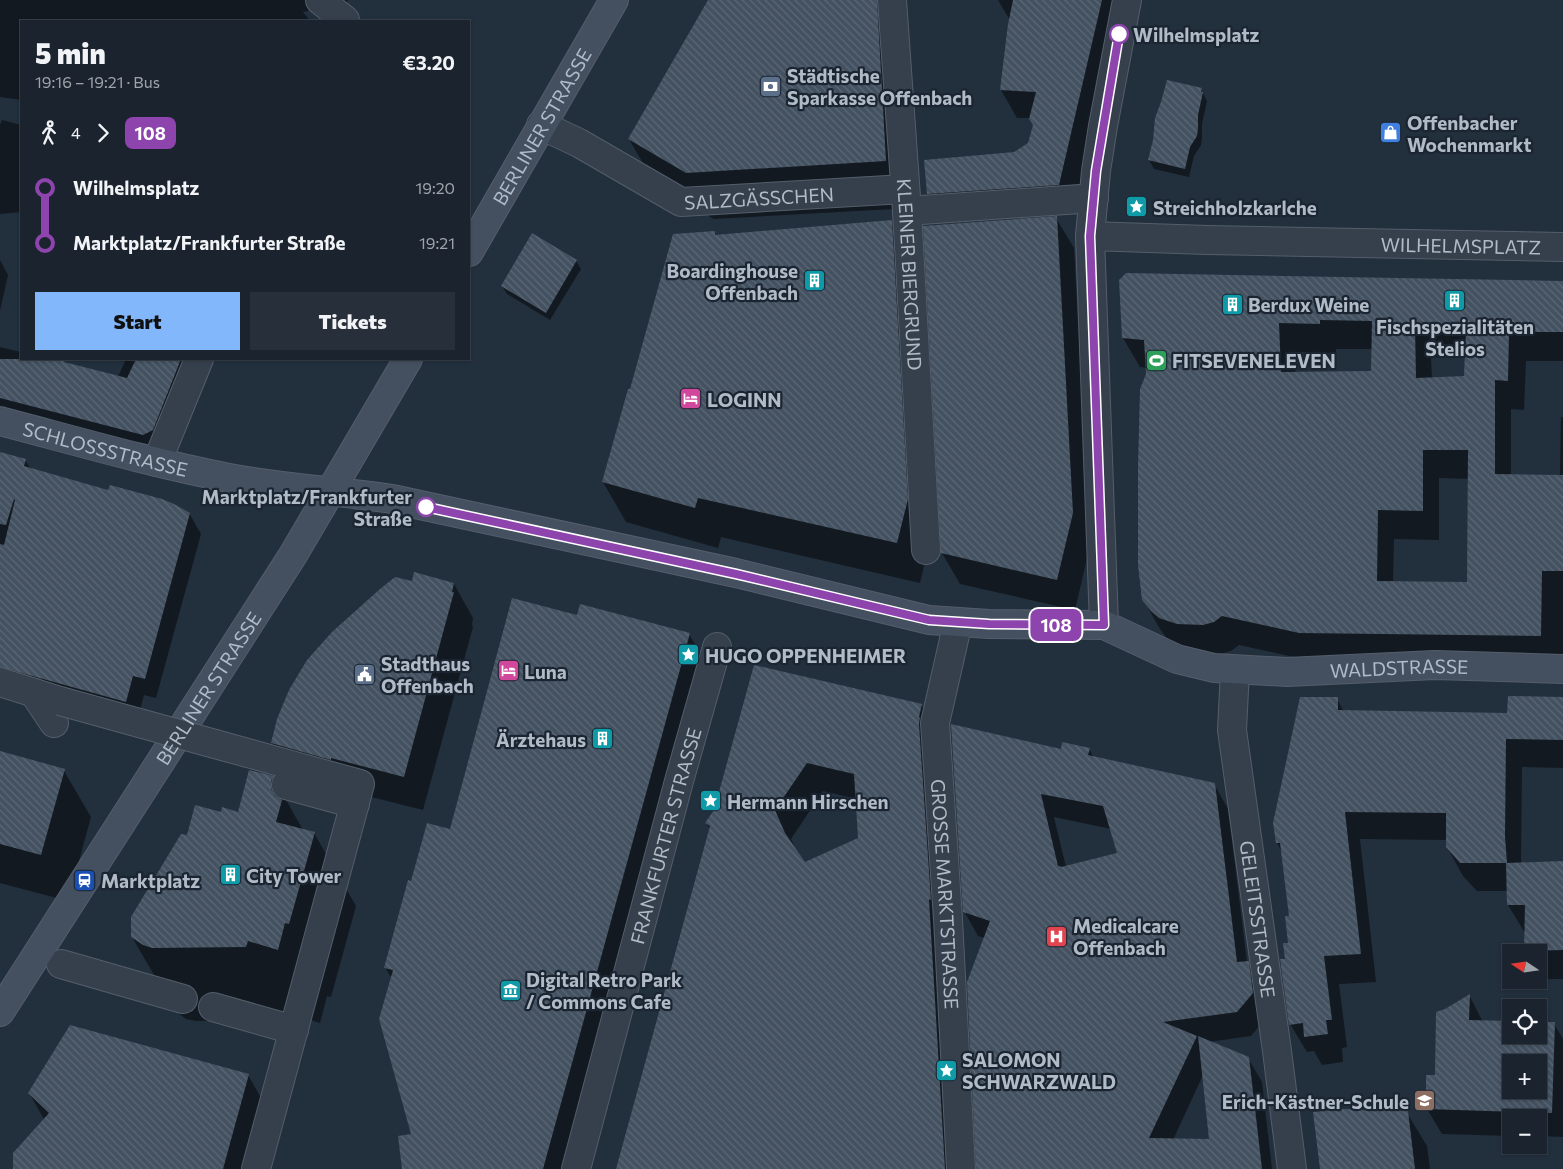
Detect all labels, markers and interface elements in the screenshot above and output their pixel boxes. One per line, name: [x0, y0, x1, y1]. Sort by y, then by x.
place label: Wilhelmsplatz: [1133, 23, 1259, 46]
marker: Wilhelmsplatz: [1109, 24, 1129, 44]
text: 5 min: [35, 36, 106, 70]
street label: BERLINER STRASSE: [487, 44, 595, 209]
text: €3.20: [402, 51, 455, 74]
place label: Städtische Sparkasse Offenbach: [787, 64, 972, 109]
text: 19:16 – 19:21 · Bus: [35, 72, 160, 91]
bank icon: Städtische Sparkasse Offenbach: [759, 74, 783, 98]
place label: Offenbacher Wochenmarkt: [1407, 111, 1531, 156]
icon: walk: [35, 119, 63, 147]
icon: forward: [89, 119, 117, 147]
shop icon: Offenbacher Wochenmarkt: [1379, 121, 1403, 145]
text: 108: [135, 122, 166, 144]
text: 4: [71, 123, 81, 142]
text: Wilhelmsplatz: [73, 176, 199, 199]
text: 19:20: [415, 178, 455, 197]
street label: KLEINER BIERGRUND: [893, 178, 927, 371]
street label: SALZGÄSSCHEN: [683, 182, 834, 213]
place icon: Streichholzkarlche: [1125, 195, 1149, 219]
place label: Streichholzkarlche: [1153, 196, 1317, 219]
text: Marktplatz/Frankfurter Straße: [73, 231, 346, 254]
street label: WILHELMSPLATZ: [1380, 232, 1541, 258]
text: 19:21: [419, 233, 455, 252]
place label: Boardinghouse Offenbach: [667, 259, 798, 304]
building icon: Boardinghouse Offenbach: [802, 269, 826, 293]
building icon: Fischspezialitäten Stelios: [1443, 288, 1467, 312]
button: Start: [35, 292, 240, 350]
button: Tickets: [250, 292, 455, 350]
building icon: Berdux Weine: [1220, 292, 1244, 316]
place label: Berdux Weine: [1248, 293, 1369, 316]
place label: Fischspezialitäten Stelios: [1376, 315, 1534, 360]
sports icon: FITSEVENELEVEN: [1144, 348, 1168, 372]
place label: FITSEVENELEVEN: [1172, 349, 1336, 372]
hotel icon: LOGINN: [679, 387, 703, 411]
place label: LOGINN: [707, 388, 782, 411]
street label: SCHLOSSSTRASSE: [21, 416, 190, 481]
place label: Marktplatz/Frankfurter Straße: [202, 485, 412, 530]
marker: Marktplatz/Frankfurter Straße: [416, 497, 436, 517]
street label: BERLINER STRASSE: [150, 607, 265, 769]
line badge: 108: [1027, 609, 1085, 641]
text: 108: [1040, 614, 1072, 636]
place icon: HUGO OPPENHEIMER: [677, 643, 701, 667]
place label: HUGO OPPENHEIMER: [705, 644, 906, 667]
place label: Stadthaus Offenbach: [381, 652, 474, 697]
street label: WALDSTRASSE: [1329, 653, 1469, 681]
hotel icon: Luna: [496, 659, 520, 683]
place label: Luna: [524, 660, 567, 683]
public building icon: Stadthaus Offenbach: [353, 662, 377, 686]
street label: FRANKFURTER STRASSE: [625, 725, 705, 946]
building icon: Ärztehaus: [590, 727, 614, 751]
place label: Ärztehaus: [496, 728, 586, 751]
street label: GROSSE MARKTSTRASSE: [927, 778, 964, 1010]
place icon: Hermann Hirschen: [699, 789, 723, 813]
place label: Hermann Hirschen: [727, 790, 888, 813]
street label: GELEITSSTRASSE: [1236, 839, 1281, 999]
building icon: City Tower: [218, 863, 242, 887]
place label: City Tower: [246, 864, 342, 887]
station icon: Marktplatz: [73, 868, 97, 892]
place label: Marktplatz: [101, 869, 200, 892]
place label: Medicalcare Offenbach: [1073, 914, 1179, 959]
hospital icon: Medicalcare Offenbach: [1045, 924, 1069, 948]
north arrow: [1502, 944, 1548, 989]
map controls: [1502, 944, 1547, 1154]
place label: Digital Retro Park / Commons Cafe: [526, 968, 682, 1013]
museum icon: Digital Retro Park / Commons Cafe: [498, 978, 522, 1002]
button: locate: [1502, 999, 1547, 1044]
place label: SALOMON SCHWARZWALD: [962, 1048, 1116, 1093]
button: +: [1502, 1054, 1547, 1099]
place icon: SALOMON SCHWARZWALD: [934, 1058, 958, 1082]
school or university icon: Erich-Kästner-Schule: [1413, 1089, 1437, 1113]
place label: Erich-Kästner-Schule: [1222, 1090, 1409, 1113]
button: −: [1502, 1109, 1547, 1154]

